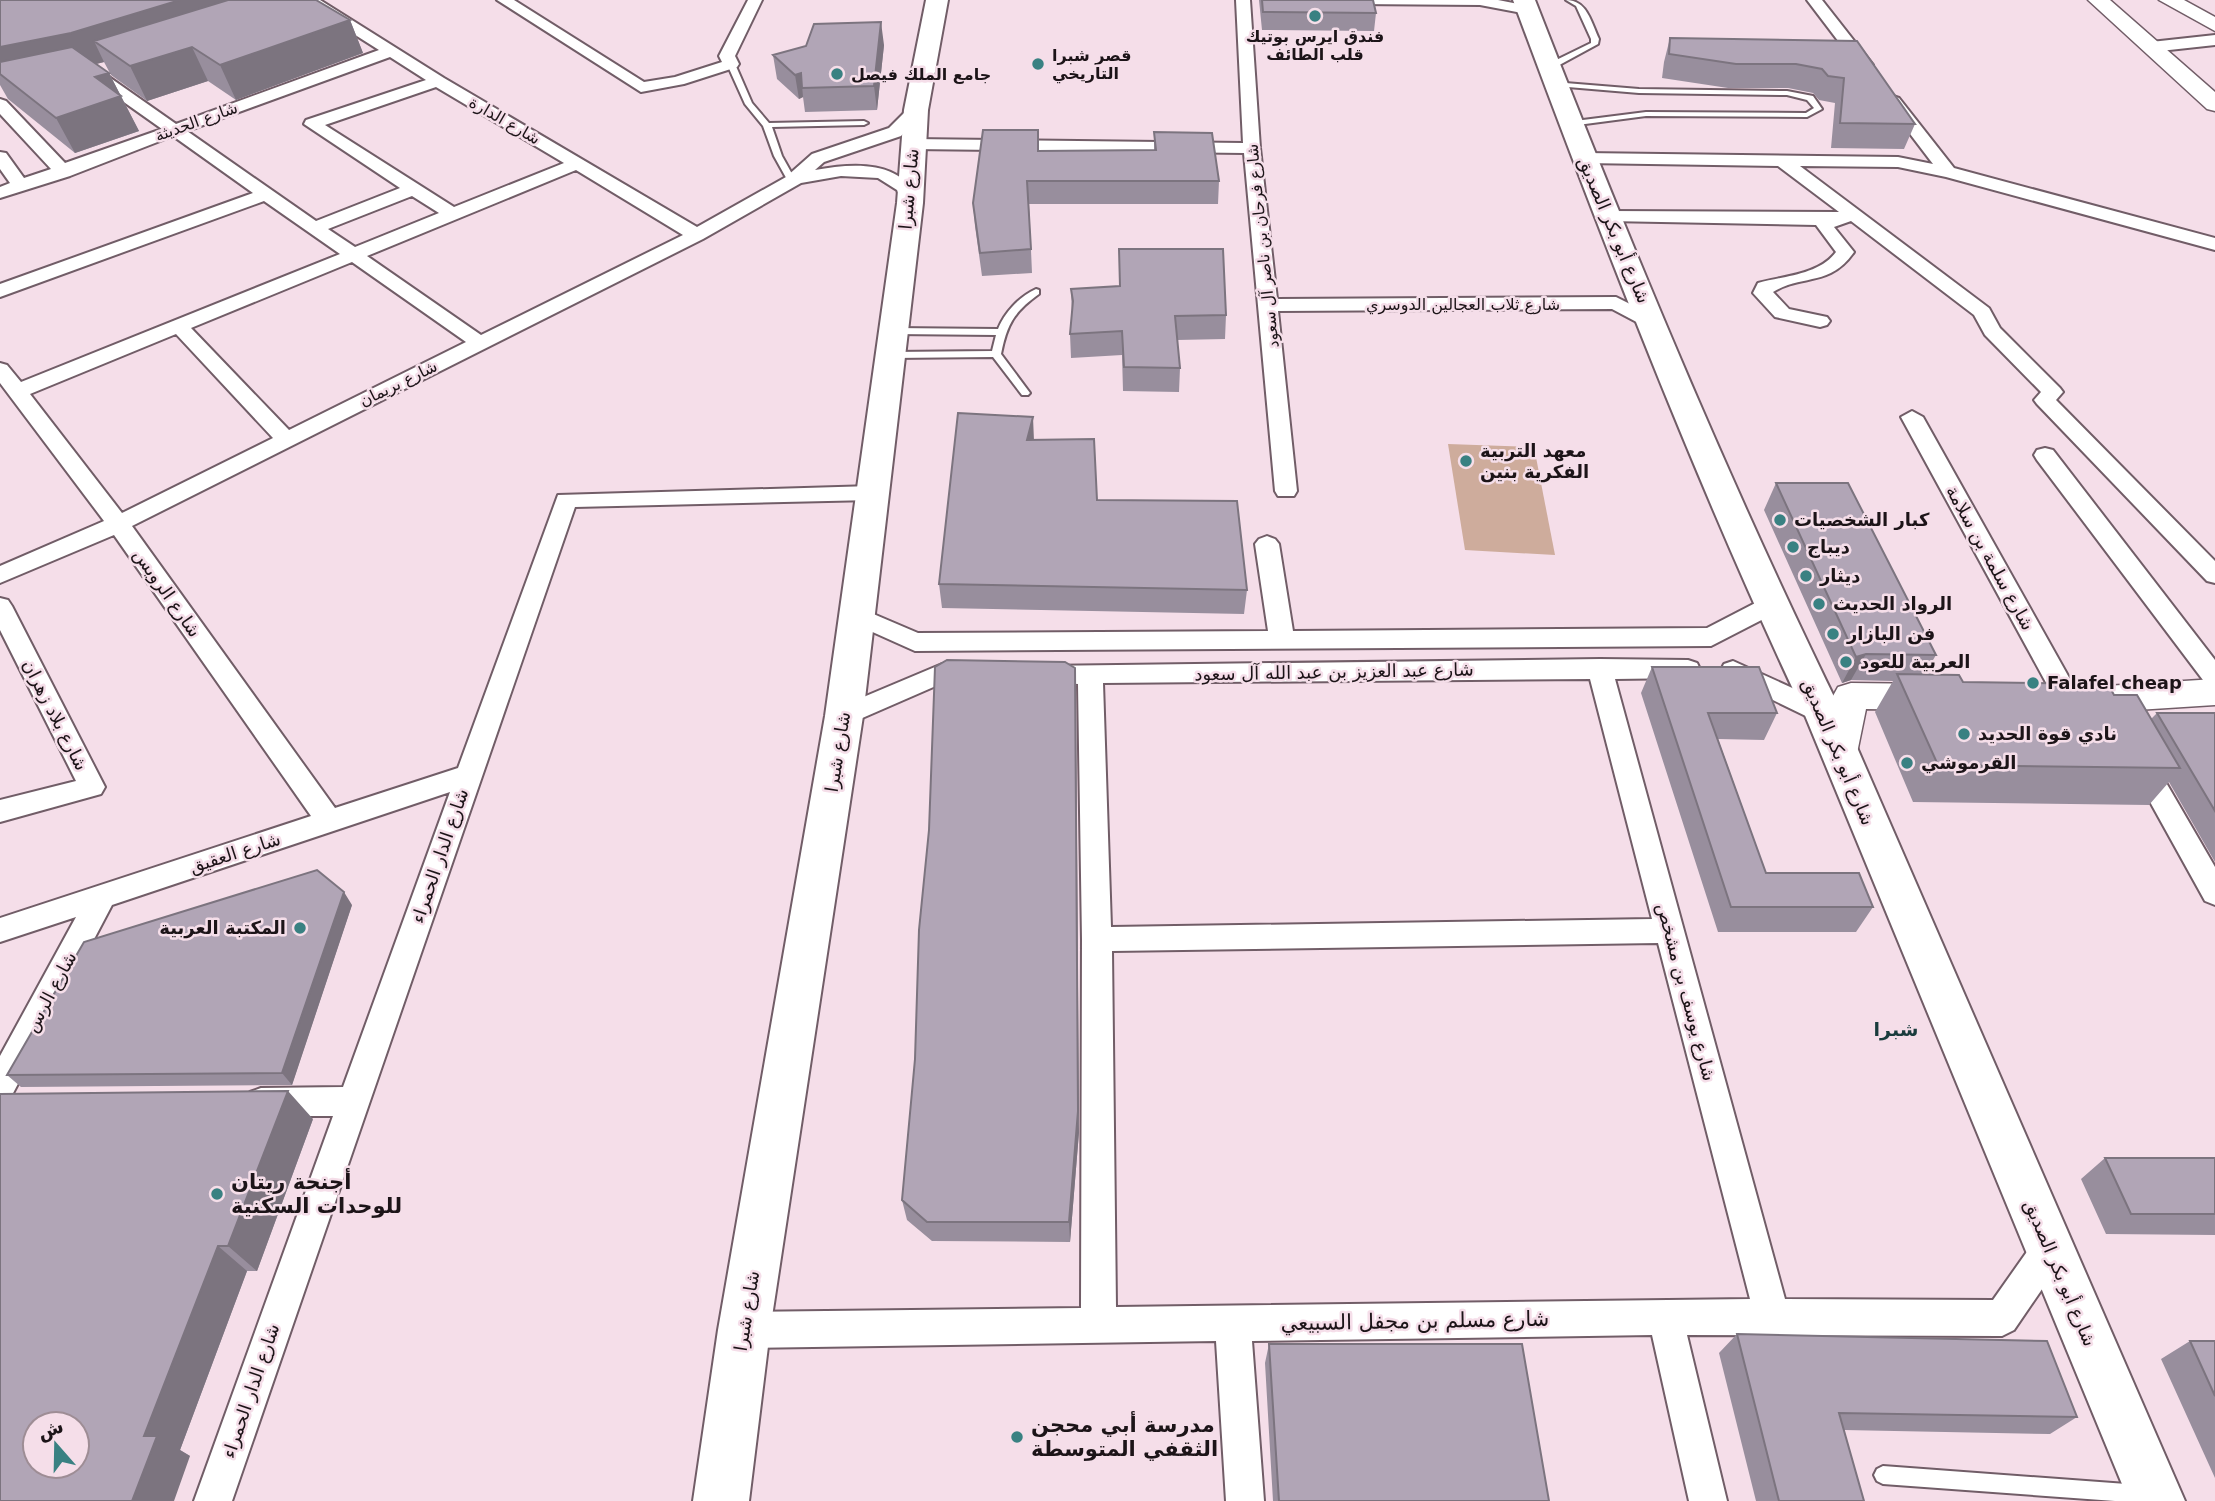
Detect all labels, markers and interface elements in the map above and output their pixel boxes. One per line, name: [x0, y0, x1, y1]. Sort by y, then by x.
marker: فندق ايرس بوتيك قلب الطائف: [1307, 8, 1323, 24]
place label: فندق ايرس بوتيك قلب الطائف: [1246, 27, 1384, 64]
place label: قصر شبرا التاريخي: [1052, 46, 1131, 84]
marker: قصر شبرا التاريخي: [1030, 56, 1046, 72]
place label: جامع الملك فيصل: [851, 65, 991, 84]
marker: جامع الملك فيصل: [829, 66, 845, 82]
street label: شارع الدارة: [465, 92, 544, 149]
street label: شارع الحديثة: [152, 98, 240, 146]
street label: شارع فرحان بن ناصر آل سعود: [1242, 143, 1284, 349]
street label: شارع شبرا: [895, 148, 923, 230]
street label: شارع أبو بكر الصديق: [1573, 153, 1656, 307]
street label: شارع ثلاب العجالين الدوسري: [1366, 295, 1560, 315]
street label: شارع بريمان: [356, 356, 441, 411]
place label: معهد التربية الفكرية بنين: [1480, 440, 1589, 483]
marker: معهد التربية الفكرية بنين: [1458, 453, 1474, 469]
street label: شارع سلمة بن سلامة: [1941, 482, 2039, 634]
place label: كبار الشخصيات: [1794, 509, 1930, 530]
marker: كبار الشخصيات: [1772, 512, 1788, 528]
place label: ديباج: [1807, 536, 1850, 558]
marker: ديباج: [1785, 539, 1801, 555]
street label: شارع الرويس: [129, 545, 205, 641]
place label: ديثار: [1819, 565, 1860, 586]
marker: ديثار: [1798, 568, 1814, 584]
place label: الرواد الحديث: [1833, 593, 1952, 615]
marker: الرواد الحديث: [1811, 596, 1827, 612]
place label: فن البازار: [1846, 623, 1935, 645]
marker: فن البازار: [1825, 626, 1841, 642]
place label: العربية للعود: [1860, 651, 1970, 673]
marker: العربية للعود: [1838, 654, 1854, 670]
street label: شارع بلاد زهران: [18, 656, 92, 774]
street label: شارع عبد العزيز بن عبد الله آل سعود: [1194, 658, 1474, 685]
place label: Falafel cheap: [2047, 672, 2182, 693]
street label: شارع أبو بكر الصديق: [1797, 675, 1880, 829]
marker: Falafel cheap: [2025, 675, 2041, 691]
street label: شارع شبرا: [821, 710, 855, 794]
place label: نادي قوة الحديد: [1978, 723, 2117, 745]
marker: نادي قوة الحديد: [1956, 726, 1972, 742]
place label: القرموشي: [1921, 752, 2016, 774]
marker: القرموشي: [1899, 755, 1915, 771]
street label: شارع الدار الحمراء: [407, 786, 473, 926]
street label: شارع العقيق: [187, 828, 283, 878]
street label: شارع يوسف بن مشخص: [1652, 901, 1720, 1083]
place label: المكتبة العربية: [159, 917, 286, 939]
marker: المكتبة العربية: [292, 920, 308, 936]
street label: شارع الرس: [21, 948, 81, 1036]
district label: شبرا: [1874, 1018, 1918, 1041]
place label: أجنحة ريتان للوحدات السكنية: [231, 1167, 402, 1218]
marker: أجنحة ريتان للوحدات السكنية: [209, 1186, 225, 1202]
street label: شارع أبو بكر الصديق: [2019, 1196, 2102, 1350]
street label: شارع شبرا: [730, 1269, 764, 1353]
street label: شارع مسلم بن مجفل السبيعي: [1280, 1307, 1550, 1336]
street label: شارع الدار الحمراء: [218, 1321, 284, 1461]
north arrow: [21, 1410, 91, 1480]
place label: مدرسة أبي محجن الثقفي المتوسطة: [1031, 1410, 1218, 1461]
text: ش: [34, 1414, 67, 1445]
marker: مدرسة أبي محجن الثقفي المتوسطة: [1009, 1429, 1025, 1445]

